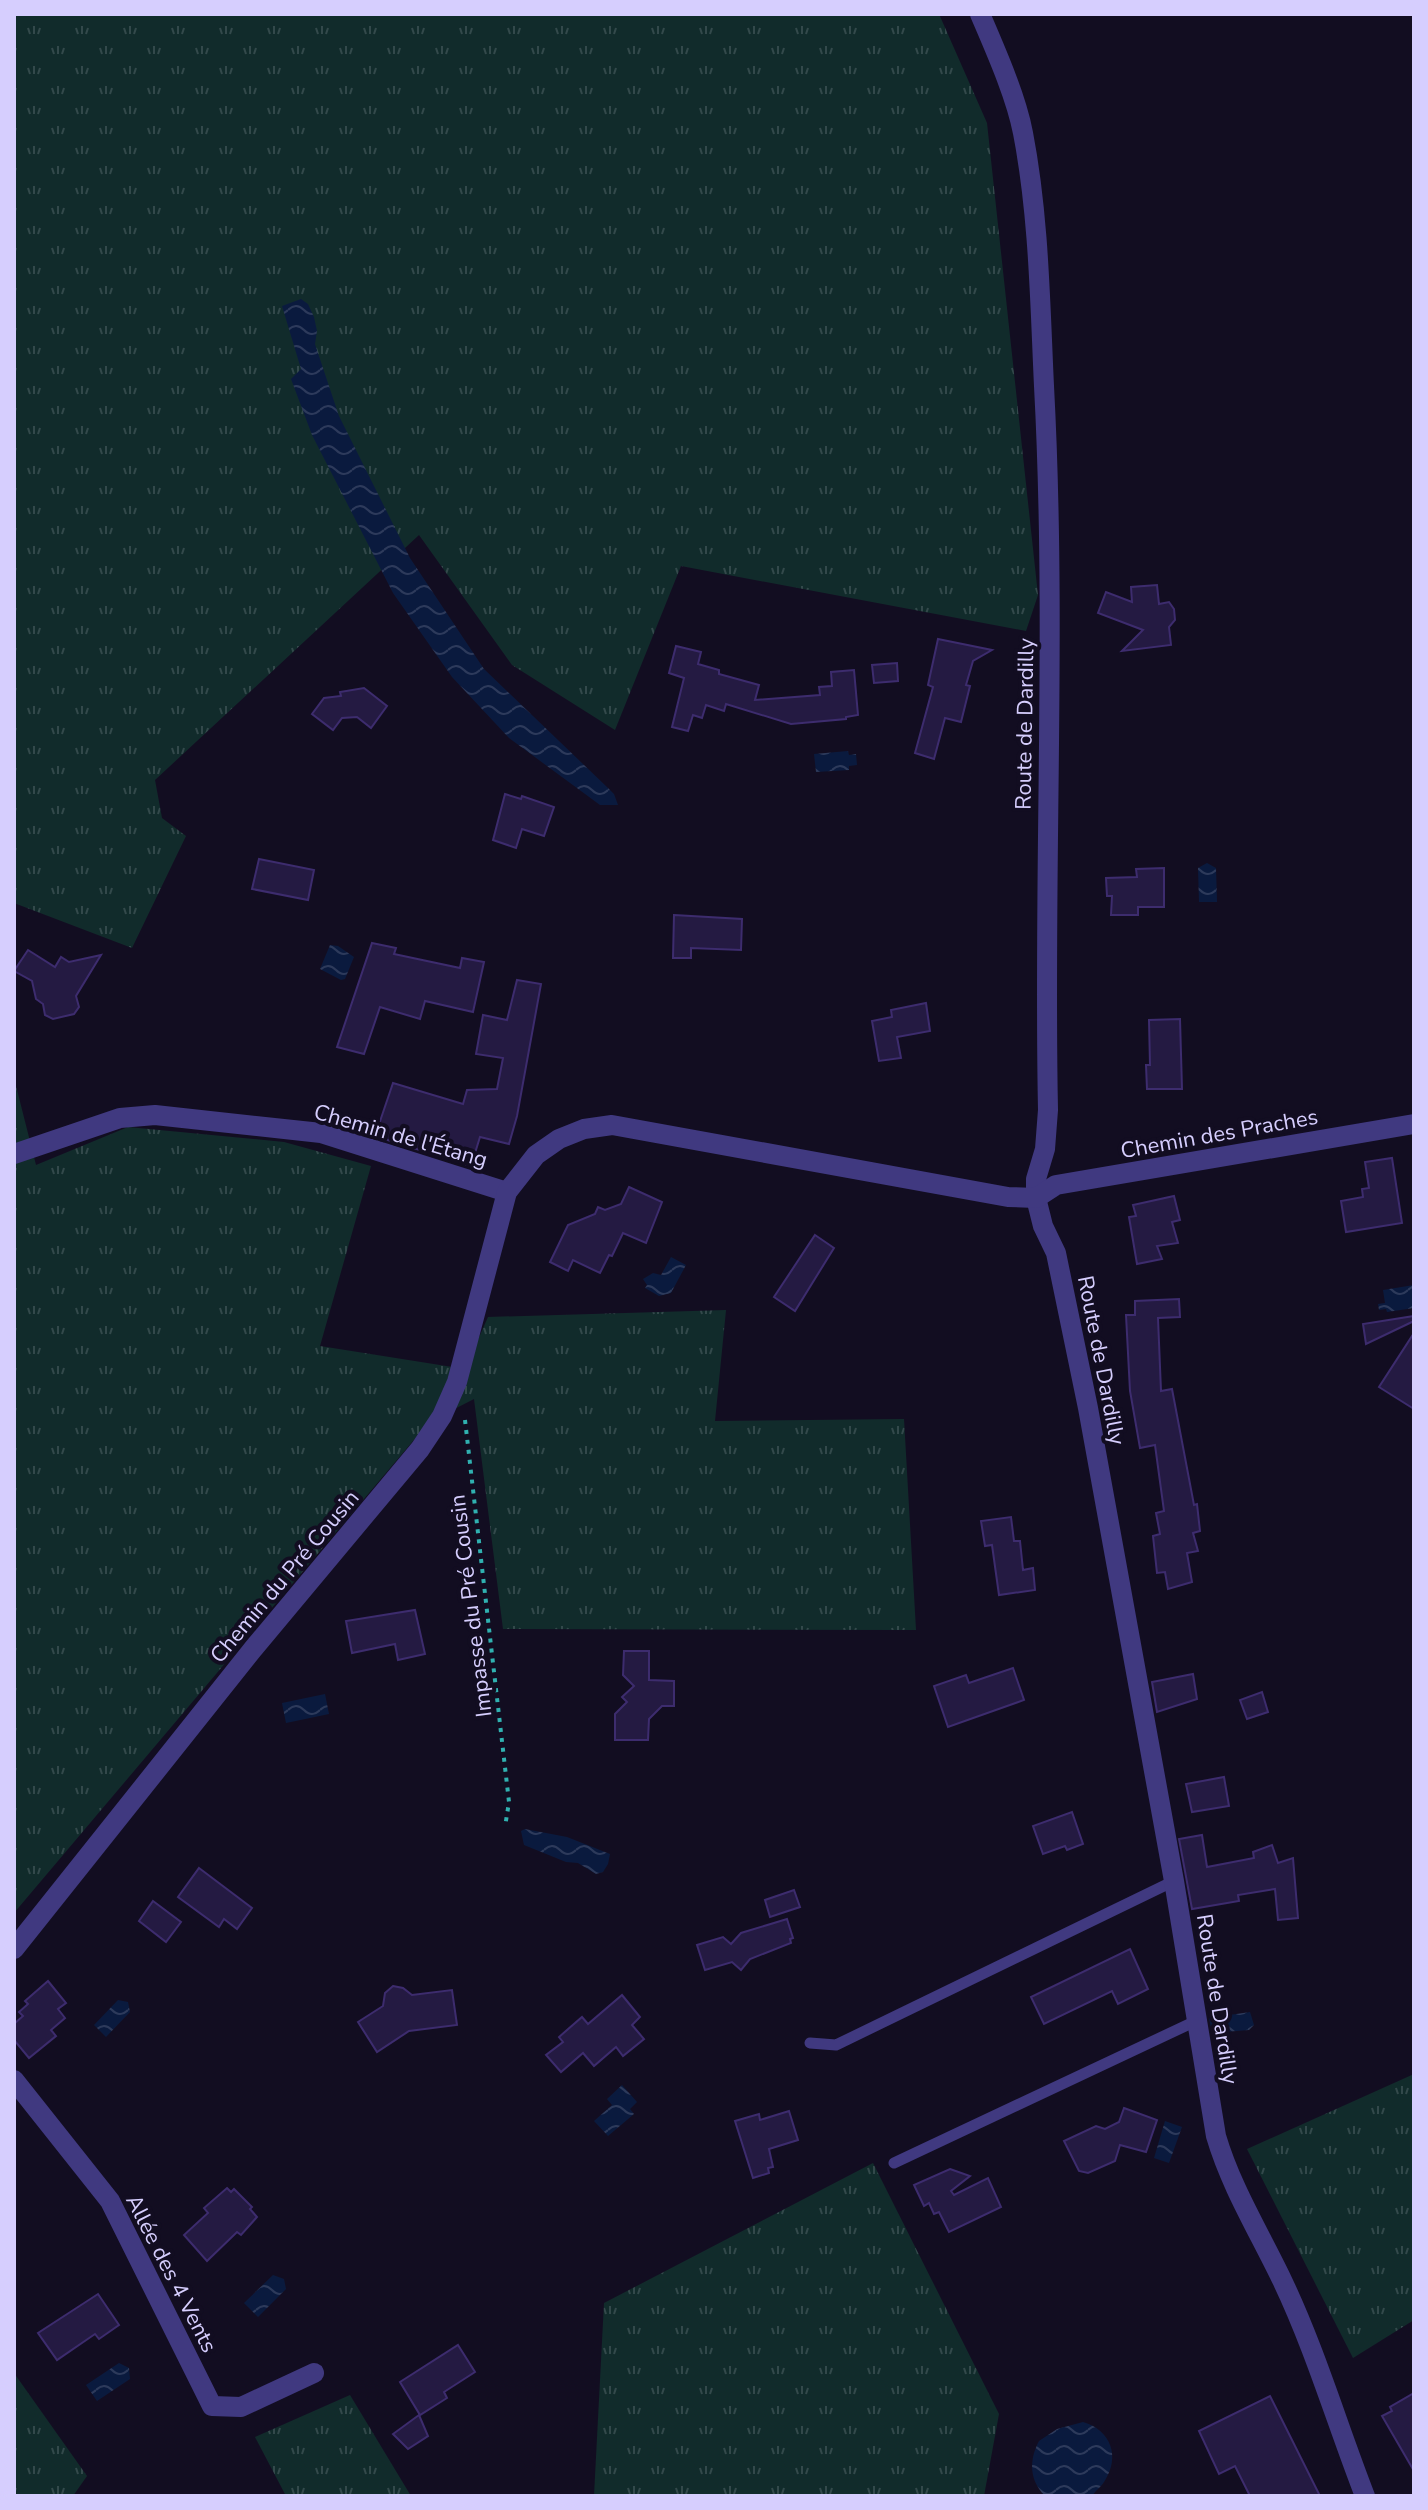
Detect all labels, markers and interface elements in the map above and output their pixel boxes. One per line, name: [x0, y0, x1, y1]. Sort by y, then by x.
street label: Route de Dardilly: [1009, 637, 1042, 810]
street label: Chemin de l'Étang: [310, 1097, 491, 1175]
street label: Chemin des Praches: [1118, 1102, 1320, 1166]
street label: Route de Dardilly: [1070, 1273, 1132, 1448]
street label: Chemin du Pré Cousin: [203, 1484, 366, 1670]
street label: Impasse du Pré Cousin: [442, 1493, 500, 1719]
street label: Route de Dardilly: [1189, 1912, 1245, 2087]
street label: Allée des 4 Vents: [118, 2189, 224, 2358]

